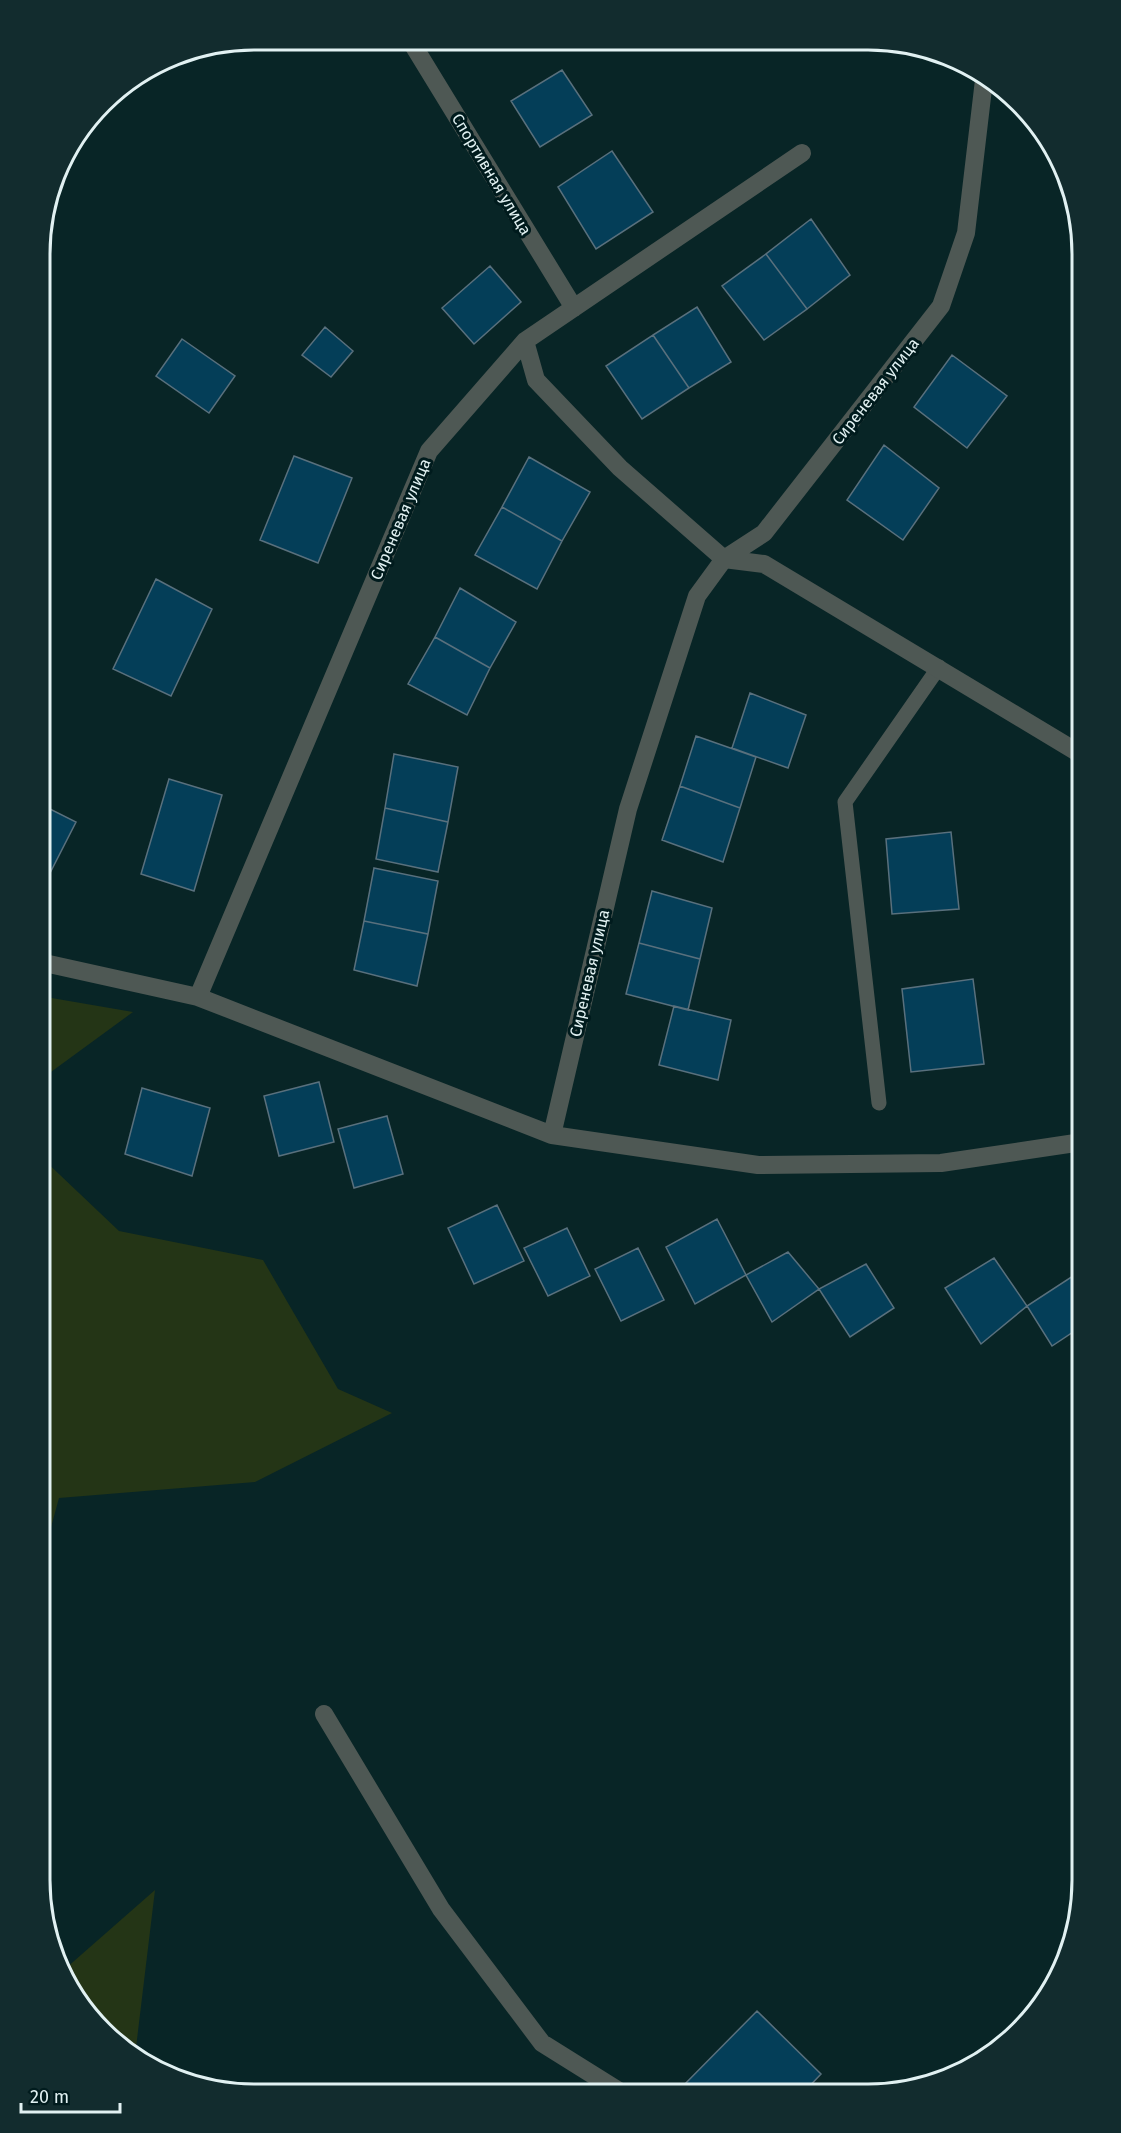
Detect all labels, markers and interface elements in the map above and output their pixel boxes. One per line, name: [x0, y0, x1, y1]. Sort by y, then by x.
street label: Спортивная улица: [448, 110, 535, 238]
street label: Сиреневая улица: [828, 334, 923, 448]
street label: Сиреневая улица: [366, 456, 435, 583]
street label: Сиреневая улица: [566, 908, 613, 1039]
scale bar: [21, 2076, 120, 2114]
text: 20 m: [30, 2086, 69, 2108]

